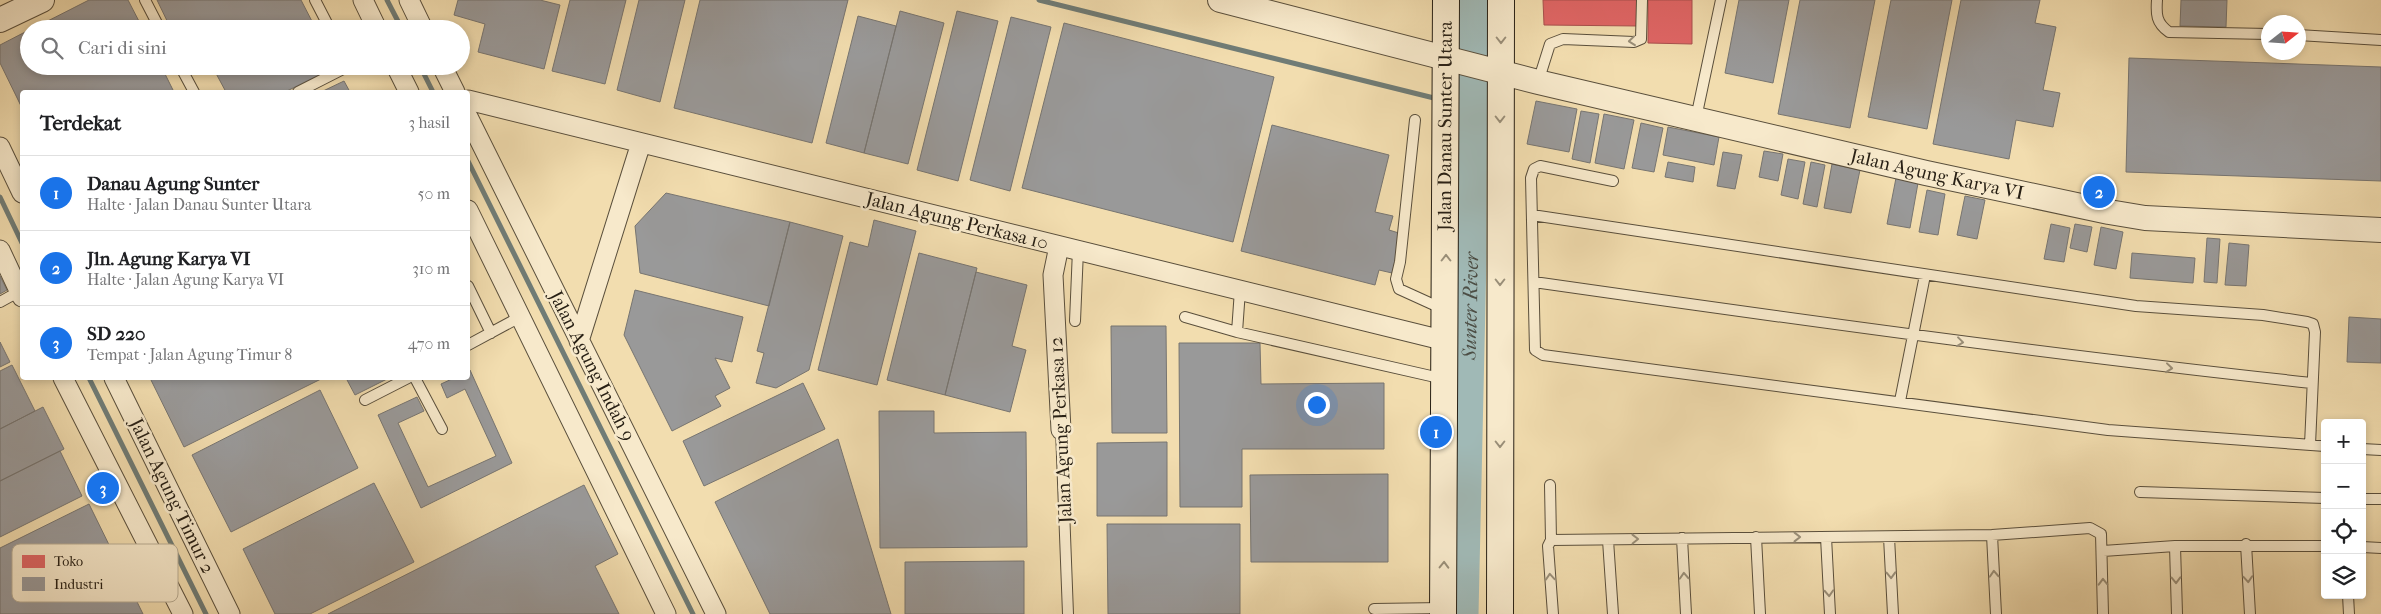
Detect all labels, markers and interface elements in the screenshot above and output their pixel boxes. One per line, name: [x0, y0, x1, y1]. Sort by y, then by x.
north arrow: [2261, 15, 2306, 60]
search box: [20, 20, 470, 75]
street label: Jalan Danau Sunter Utara: [1434, 21, 1457, 233]
icon: search: [38, 34, 66, 62]
one-way arrow: [1628, 35, 1636, 46]
text: Cari di sini: [78, 37, 167, 59]
one-way arrow: [1496, 37, 1506, 45]
text: Terdekat: [40, 111, 121, 135]
text: 3 hasil: [409, 113, 450, 132]
one-way arrow: [1495, 116, 1505, 124]
street label: Jalan Agung Karya VI: [1846, 144, 2026, 205]
text: Danau Agung Sunter: [87, 173, 259, 195]
pin: 2: [2083, 173, 2115, 211]
text: 1: [53, 184, 59, 203]
text: 50 m: [418, 184, 450, 203]
street label: Jalan Agung Perkasa 10: [861, 187, 1051, 254]
text: Halte · Jalan Danau Sunter Utara: [87, 195, 311, 214]
text: Jln. Agung Karya VI: [87, 248, 250, 270]
water label: Sunter River: [1457, 250, 1483, 361]
one-way arrow: [1441, 253, 1451, 261]
text: 2: [52, 259, 60, 278]
text: 310 m: [412, 259, 450, 278]
text: Halte · Jalan Agung Karya VI: [87, 270, 284, 289]
one-way arrow: [1495, 278, 1505, 286]
street label: Jalan Agung Indah 9: [544, 285, 639, 445]
text: SD 220: [87, 323, 145, 345]
text: 3: [53, 334, 59, 353]
text: 470 m: [408, 334, 450, 353]
street label: Jalan Agung Perkasa 12: [1045, 336, 1077, 526]
one-way arrow: [1957, 336, 1965, 347]
text: Tempat · Jalan Agung Timur 8: [87, 345, 292, 364]
one-way arrow: [2166, 362, 2174, 373]
your location: [1304, 392, 1330, 418]
street label: Jalan Agung Timur 2: [124, 413, 219, 577]
pin: 1: [1420, 413, 1452, 451]
map controls: [2321, 419, 2366, 599]
button: +: [2321, 419, 2366, 464]
one-way arrow: [1495, 441, 1505, 449]
button: −: [2321, 464, 2366, 509]
pin: 3: [87, 469, 119, 507]
button: locate: [2321, 509, 2366, 554]
one-way arrow: [1794, 532, 1801, 542]
one-way arrow: [1631, 534, 1639, 544]
legend: [12, 544, 178, 602]
text: Toko: [54, 553, 83, 570]
button: layers: [2321, 554, 2366, 599]
one-way arrow: [1438, 561, 1449, 569]
one-way arrow: [1989, 570, 1999, 578]
one-way arrow: [1679, 572, 1690, 580]
one-way arrow: [1886, 572, 1896, 580]
one-way arrow: [1545, 573, 1556, 581]
one-way arrow: [2243, 575, 2254, 583]
text: Industri: [54, 576, 103, 593]
one-way arrow: [2171, 576, 2181, 584]
one-way arrow: [2098, 578, 2108, 586]
one-way arrow: [1823, 589, 1834, 597]

